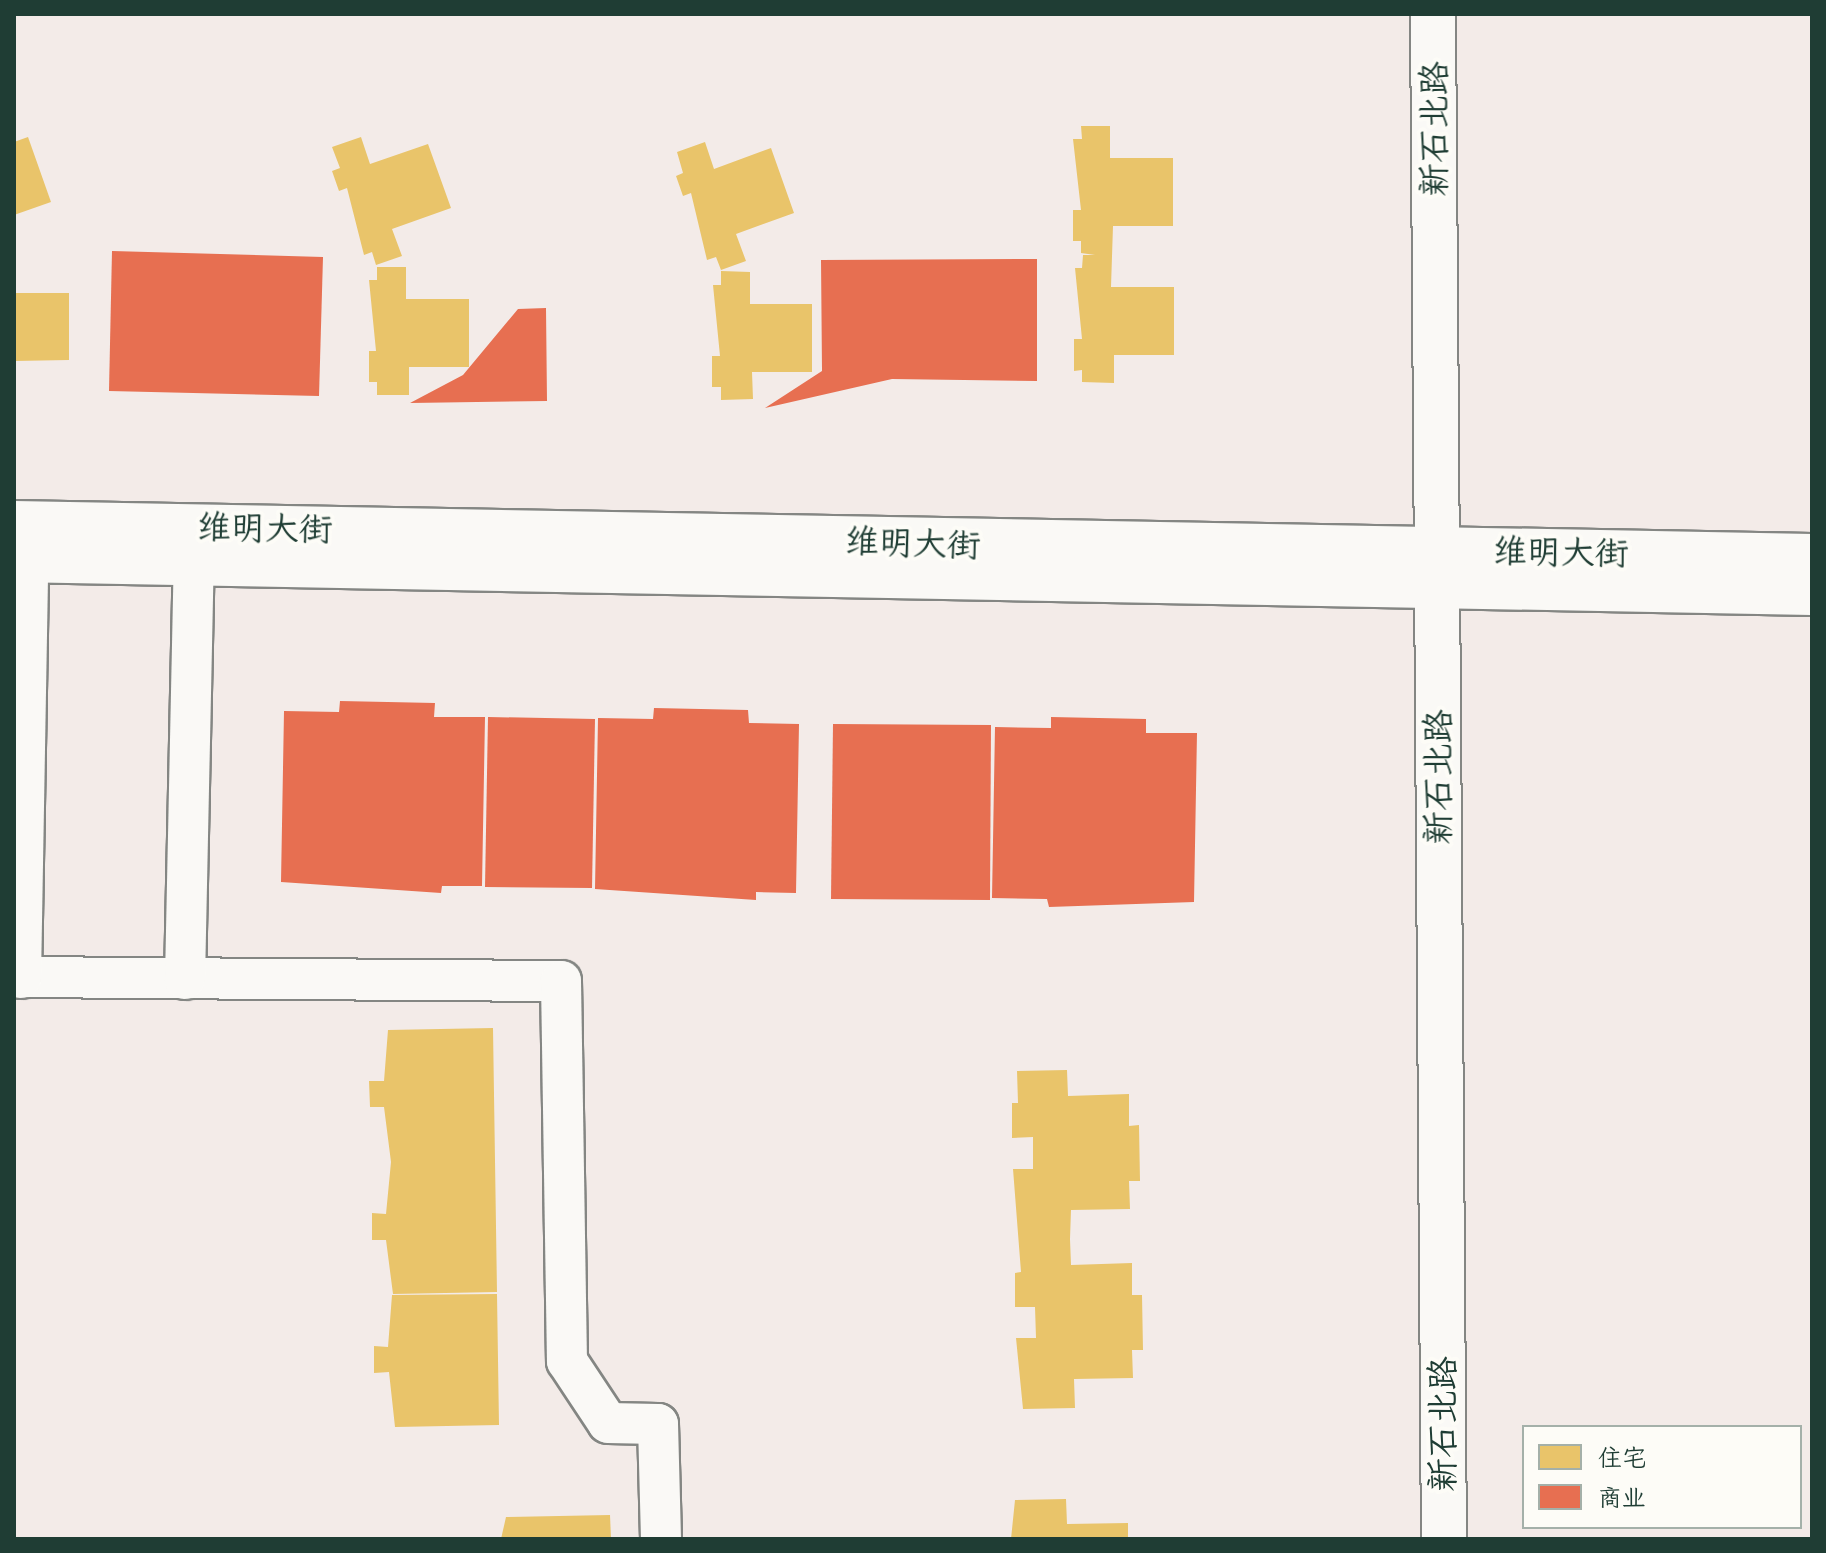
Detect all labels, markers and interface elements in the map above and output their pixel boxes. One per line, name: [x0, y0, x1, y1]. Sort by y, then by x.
street label: 新石北路: [1414, 61, 1454, 197]
street label: 维明大街: [197, 506, 333, 550]
street label: 维明大街: [844, 520, 982, 566]
street label: 维明大街: [1493, 530, 1629, 574]
street label: 新石北路: [1418, 709, 1458, 845]
street label: 新石北路: [1423, 1356, 1463, 1492]
legend: [1522, 1425, 1802, 1529]
text: 住宅: [1598, 1443, 1646, 1473]
text: 商业: [1598, 1483, 1646, 1513]

